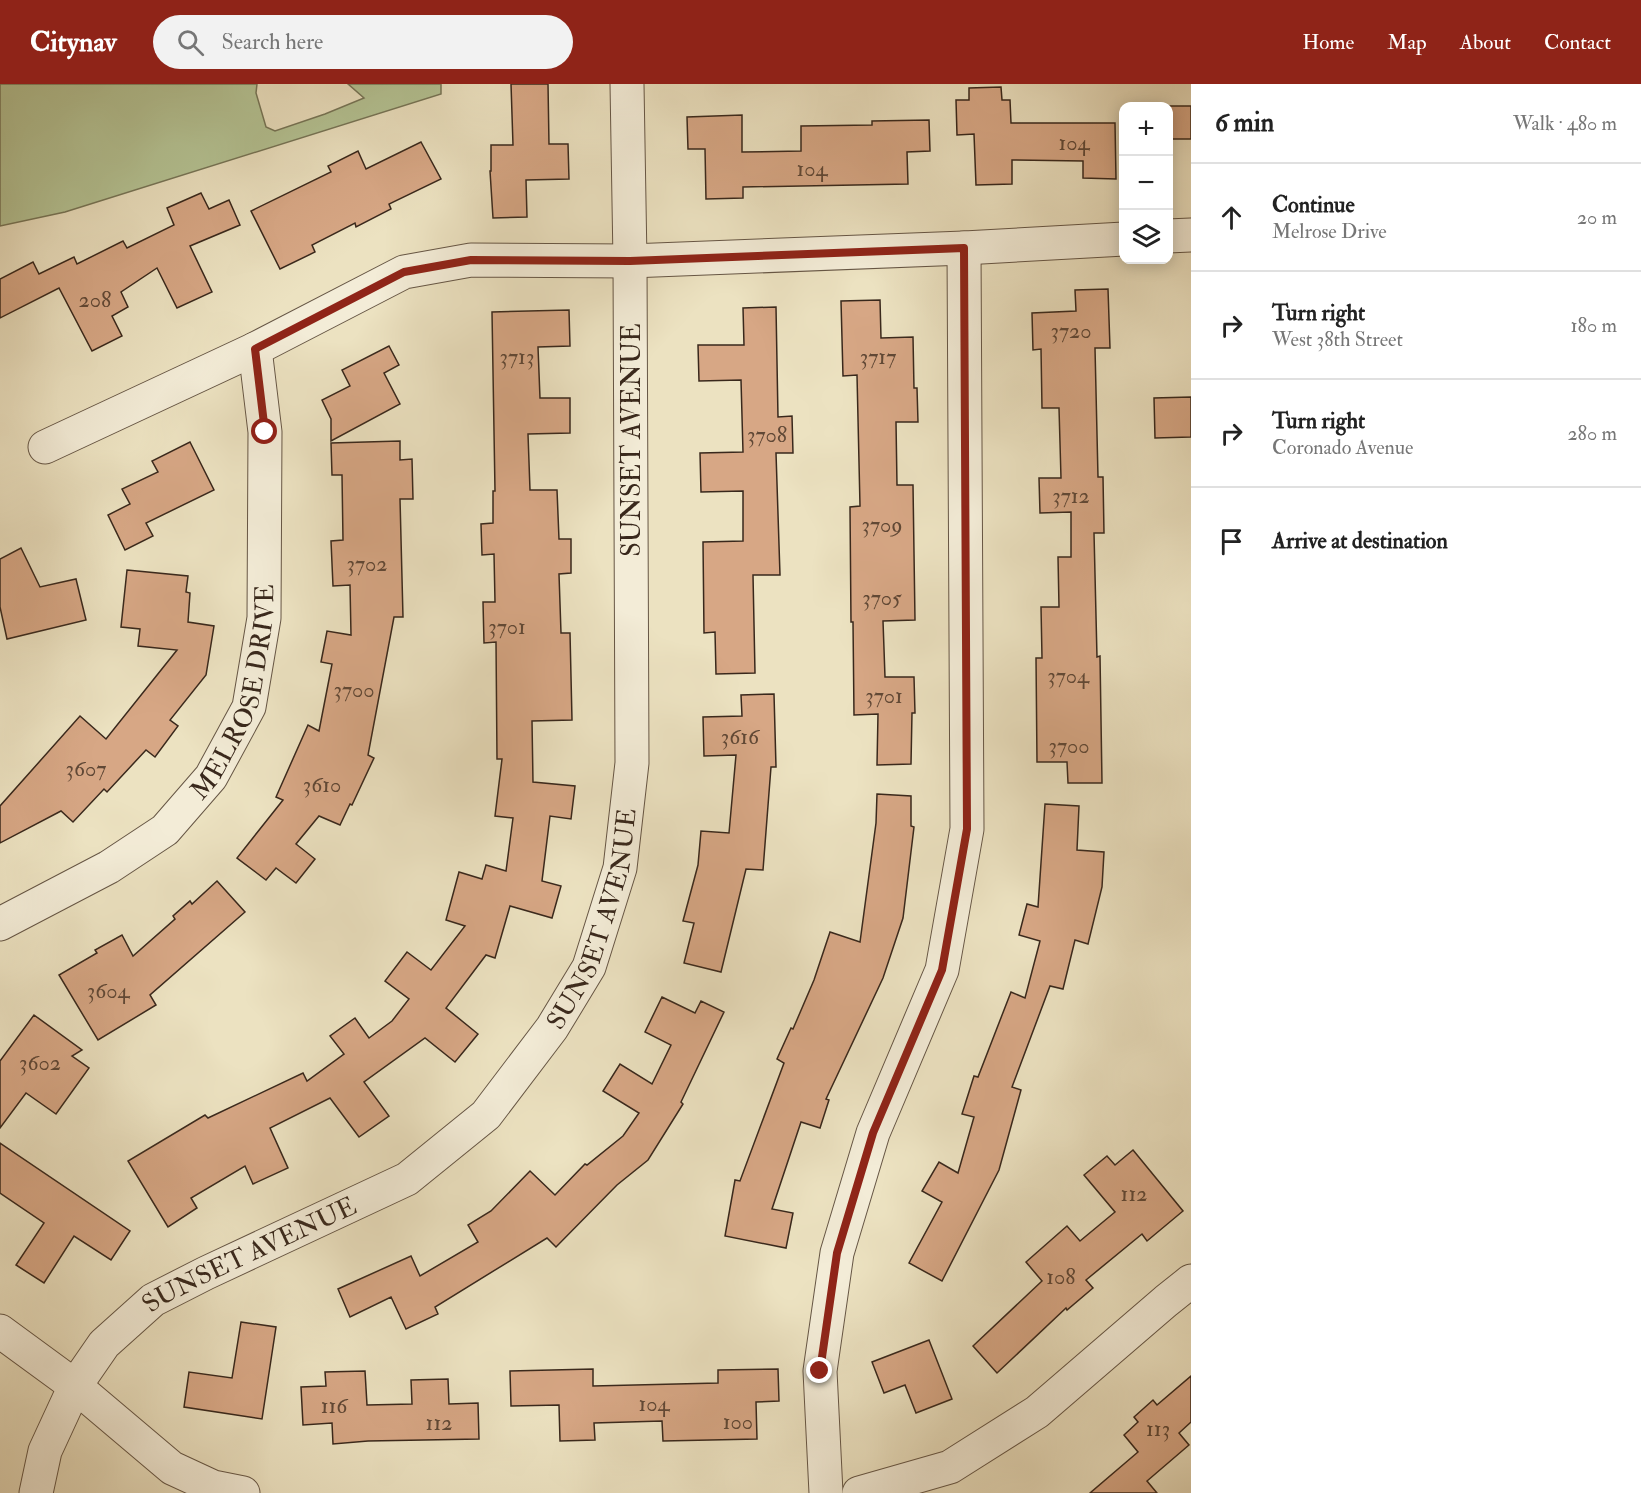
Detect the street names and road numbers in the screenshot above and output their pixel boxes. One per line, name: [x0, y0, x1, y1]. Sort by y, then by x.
street label: SUNSET AVENUE: [616, 323, 648, 557]
street label: MELROSE DRIVE: [184, 584, 281, 806]
street label: SUNSET AVENUE: [540, 807, 644, 1035]
street label: SUNSET AVENUE: [135, 1190, 362, 1319]

